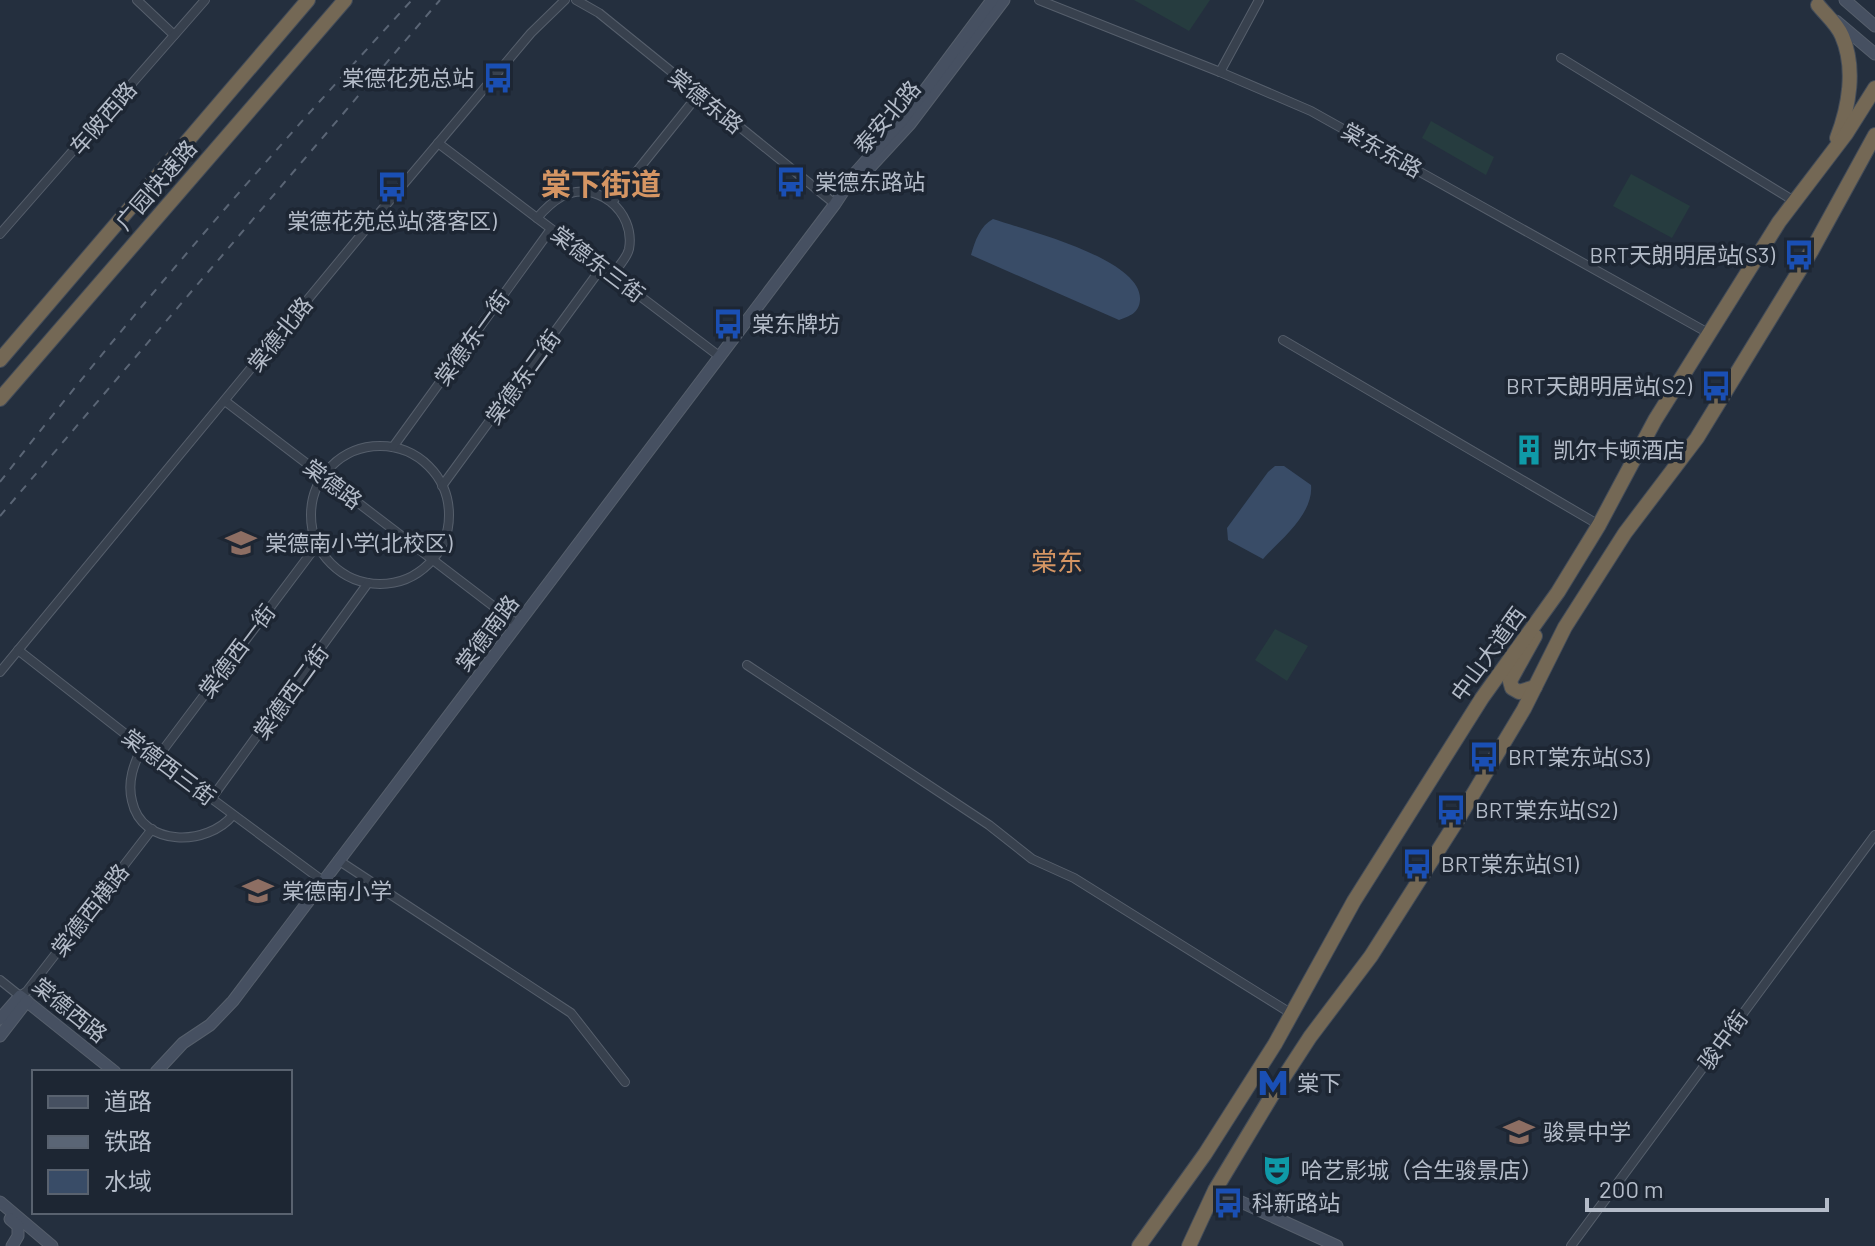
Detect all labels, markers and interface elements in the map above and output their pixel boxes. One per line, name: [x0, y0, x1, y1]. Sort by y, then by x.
bus stop icon: 棠德花苑总站: [481, 61, 515, 95]
street label: 棠德东路: [664, 62, 749, 138]
place label: 棠德花苑总站: [342, 64, 474, 90]
street label: 泰安北路: [848, 75, 925, 158]
street label: 车陂西路: [64, 76, 141, 159]
street label: 棠东东路: [1338, 116, 1427, 182]
street label: 广园快速路: [109, 134, 201, 234]
district label: 棠下街道: [541, 165, 661, 201]
bus stop icon: 棠德东路站: [774, 165, 808, 199]
place label: 棠德东路站: [815, 168, 925, 194]
bus stop icon: 棠德花苑总站(落客区): [375, 170, 409, 204]
place label: 棠德花苑总站(落客区): [287, 207, 497, 233]
street label: 棠德东三街: [547, 220, 650, 307]
bus stop icon: BRT天朗明居站(S3): [1782, 238, 1816, 272]
place label: BRT天朗明居站(S3): [1590, 241, 1775, 267]
street label: 棠德东一街: [428, 285, 514, 390]
street label: 棠德北路: [241, 291, 317, 376]
bus stop icon: 棠东牌坊: [711, 307, 745, 341]
place label: 棠东牌坊: [752, 310, 840, 336]
street label: 棠德东二街: [479, 324, 565, 429]
bus stop icon: BRT天朗明居站(S2): [1699, 369, 1733, 403]
place label: BRT天朗明居站(S2): [1506, 372, 1692, 398]
building icon: 凯尔卡顿酒店: [1512, 433, 1546, 467]
place label: 凯尔卡顿酒店: [1553, 436, 1685, 462]
street label: 棠德路: [299, 453, 368, 513]
school or university icon: 棠德南小学(北校区): [224, 526, 258, 560]
place label: 棠德南小学(北校区): [265, 529, 453, 555]
district label: 棠东: [1031, 545, 1083, 576]
street label: 棠德南路: [449, 589, 523, 675]
street label: 棠德西一街: [193, 599, 280, 702]
street label: 中山大道西: [1444, 601, 1530, 706]
street label: 棠德西二街: [247, 639, 333, 744]
street label: 棠德西三街: [118, 723, 221, 810]
bus stop icon: BRT棠东站(S3): [1467, 740, 1501, 774]
place label: BRT棠东站(S3): [1508, 743, 1650, 769]
bus stop icon: BRT棠东站(S2): [1434, 793, 1468, 827]
place label: BRT棠东站(S2): [1475, 796, 1617, 822]
bus stop icon: BRT棠东站(S1): [1400, 847, 1434, 881]
place label: BRT棠东站(S1): [1441, 850, 1579, 876]
street label: 棠德西横路: [45, 858, 133, 961]
school or university icon: 棠德南小学: [241, 874, 275, 908]
place label: 棠德南小学: [282, 877, 392, 903]
street label: 棠德西路: [28, 971, 113, 1047]
street label: 骏中街: [1692, 1005, 1752, 1074]
metro station icon: 棠下: [1256, 1066, 1290, 1100]
place label: 棠下: [1297, 1069, 1341, 1095]
legend: [32, 1070, 292, 1214]
text: 道路: [104, 1086, 152, 1115]
school or university icon: 骏景中学: [1502, 1115, 1536, 1149]
place label: 骏景中学: [1543, 1118, 1631, 1144]
text: 铁路: [104, 1126, 152, 1155]
theatre icon: 哈艺影城（合生骏景店）: [1260, 1153, 1294, 1187]
place label: 哈艺影城（合生骏景店）: [1301, 1156, 1543, 1182]
scale bar: [1587, 1162, 1827, 1212]
text: 水域: [104, 1166, 152, 1195]
text: 200 m: [1599, 1174, 1664, 1203]
bus stop icon: 科新路站: [1211, 1186, 1245, 1220]
place label: 科新路站: [1252, 1189, 1340, 1215]

